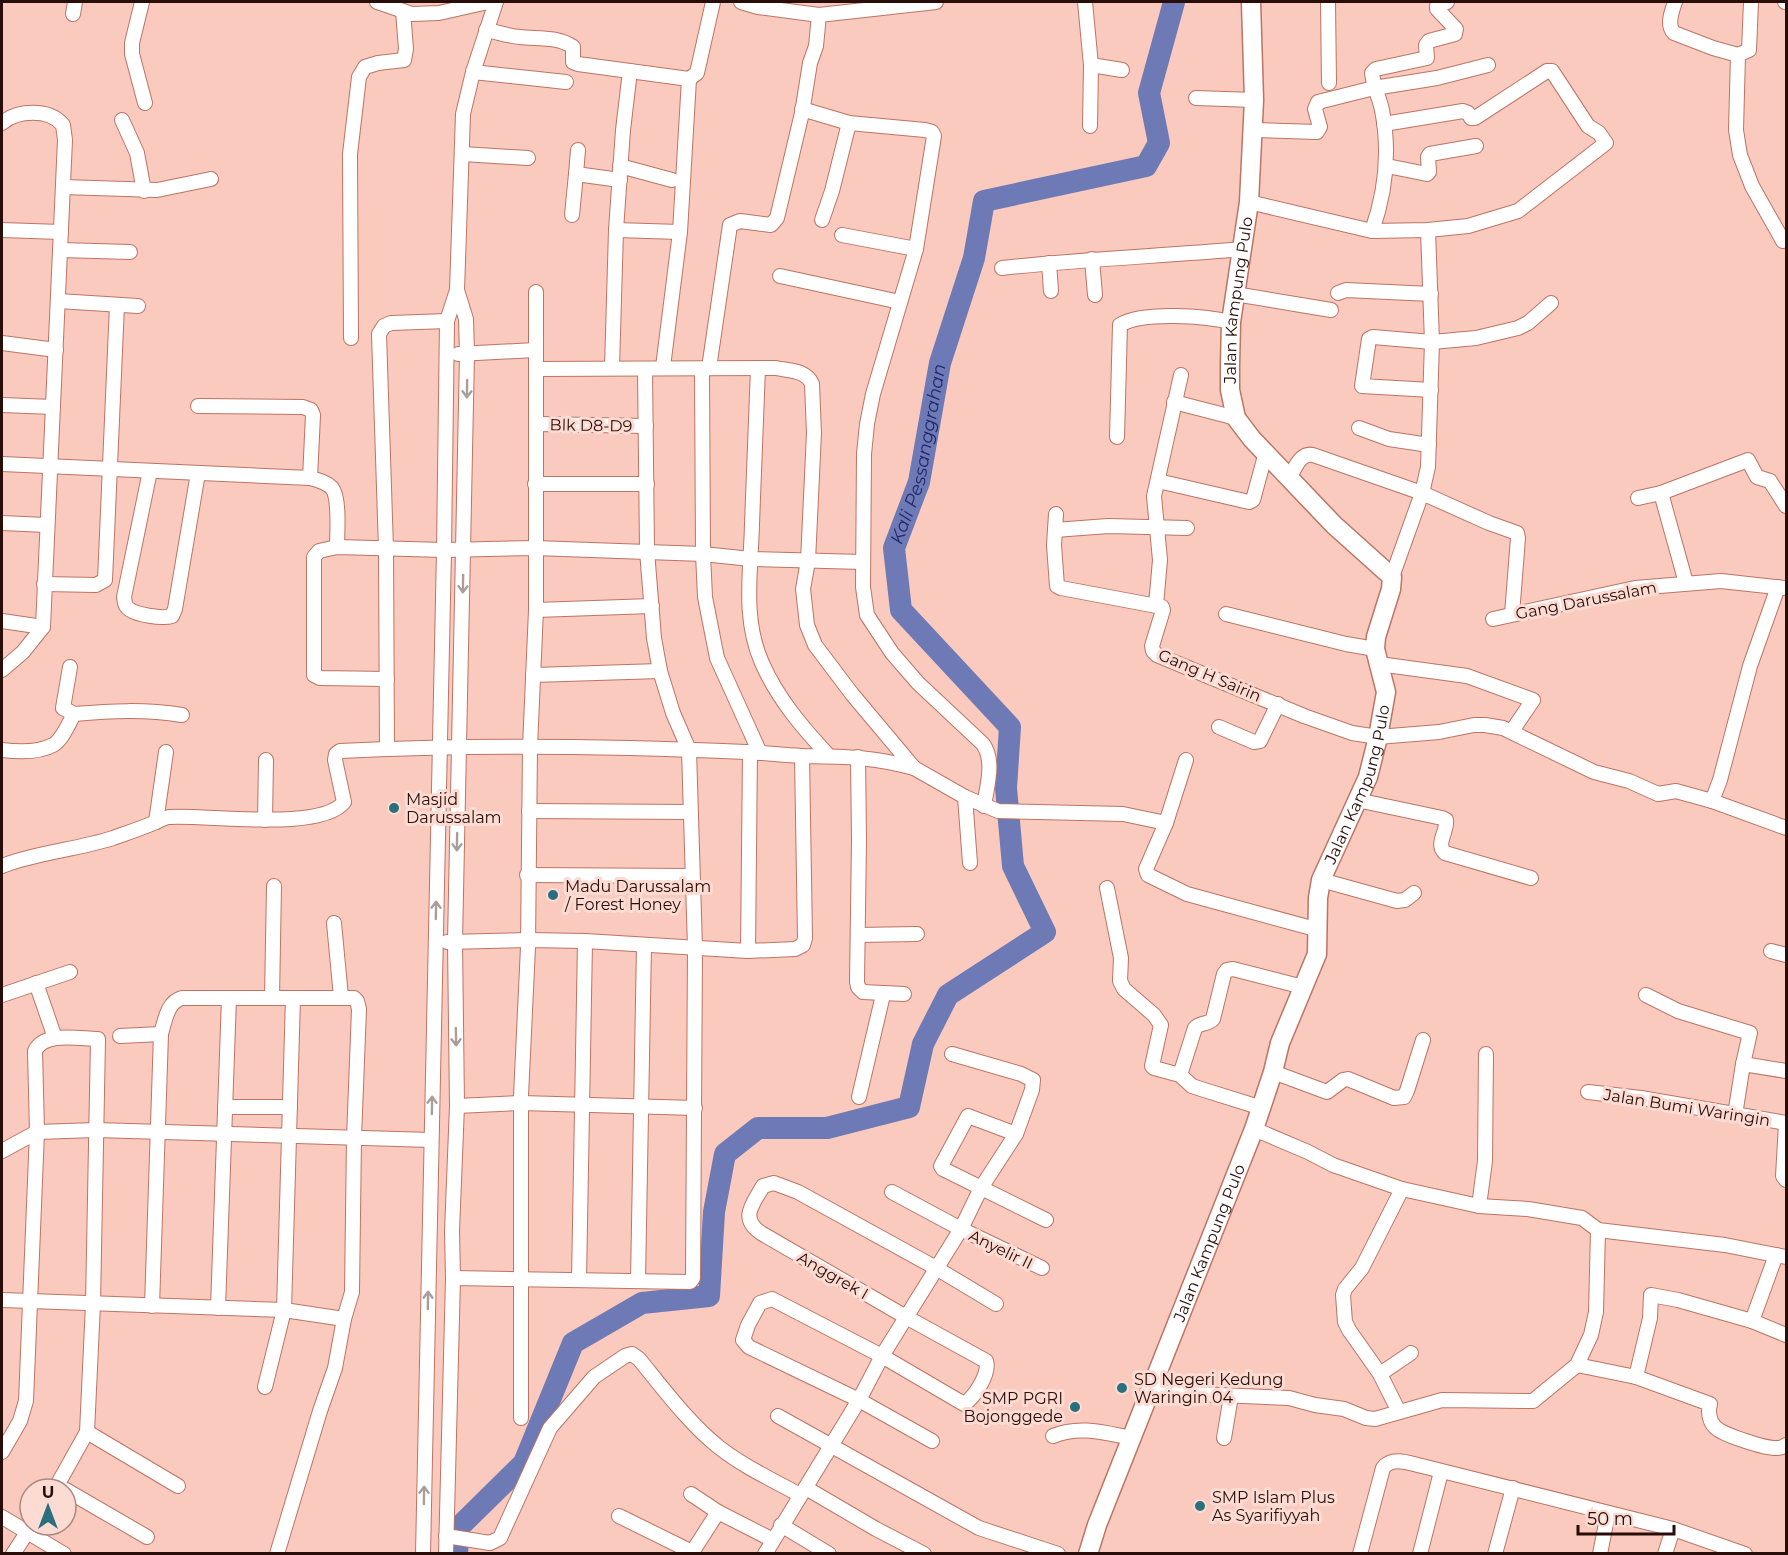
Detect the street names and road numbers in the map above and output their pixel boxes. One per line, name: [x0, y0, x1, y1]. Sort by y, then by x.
street label: Jalan Kampung Pulo: [1221, 215, 1257, 385]
street label: Blk D8-D9: [550, 415, 632, 436]
street label: Gang Darussalam: [1514, 577, 1658, 623]
street label: Gang H Sairin: [1155, 645, 1264, 706]
street label: Jalan Kampung Pulo: [1320, 703, 1394, 868]
street label: Jalan Bumi Waringin: [1601, 1085, 1772, 1130]
street label: Jalan Kampung Pulo: [1169, 1161, 1249, 1325]
street label: Anyelir II: [966, 1226, 1036, 1273]
street label: Anggrek I: [794, 1248, 872, 1303]

